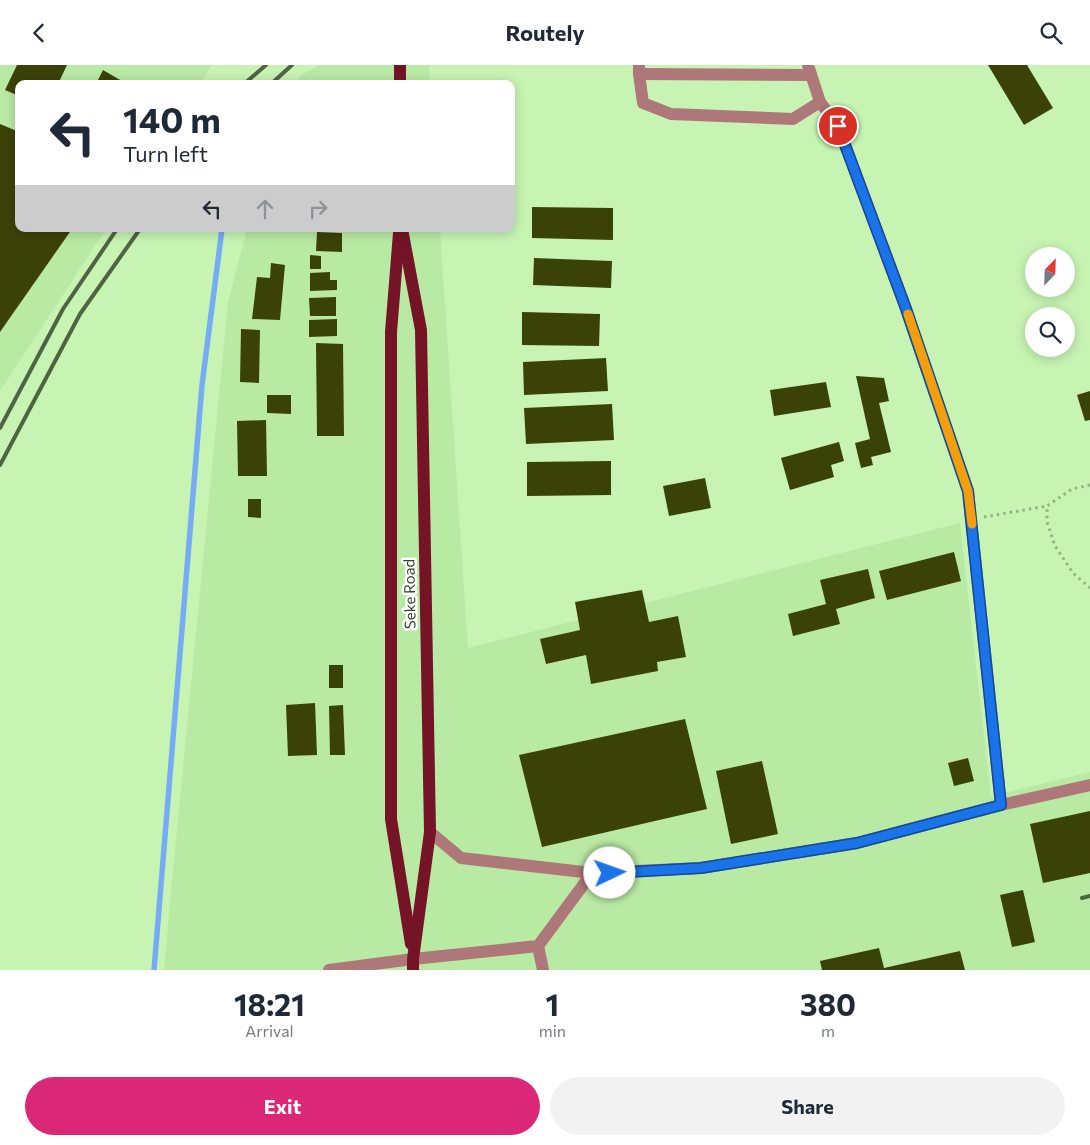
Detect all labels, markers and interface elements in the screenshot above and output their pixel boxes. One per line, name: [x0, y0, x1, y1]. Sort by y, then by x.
icon: back: [25, 19, 53, 47]
text: Routely: [506, 19, 584, 46]
icon: search: [1037, 19, 1065, 47]
text: 140 m: [123, 97, 221, 140]
icon: left: [40, 100, 105, 165]
pin: [817, 105, 859, 147]
icon: arrive: [824, 112, 852, 140]
text: Turn left: [123, 140, 208, 167]
icon: left: [198, 195, 226, 223]
icon: ahead: [251, 195, 279, 223]
icon: right: [304, 195, 332, 223]
north arrow: [1025, 247, 1075, 297]
map controls: [1025, 247, 1075, 357]
button: search: [1025, 307, 1075, 357]
street label: Seke Road: [399, 559, 419, 629]
position arrow: [583, 846, 635, 898]
text: 18:21: [234, 985, 305, 1022]
text: 1: [546, 985, 559, 1022]
text: 380: [800, 985, 856, 1022]
text: Arrival: [245, 1021, 294, 1040]
text: min: [539, 1021, 566, 1040]
text: m: [821, 1021, 835, 1040]
button: Exit: [25, 1077, 540, 1135]
button: Share: [550, 1077, 1065, 1135]

